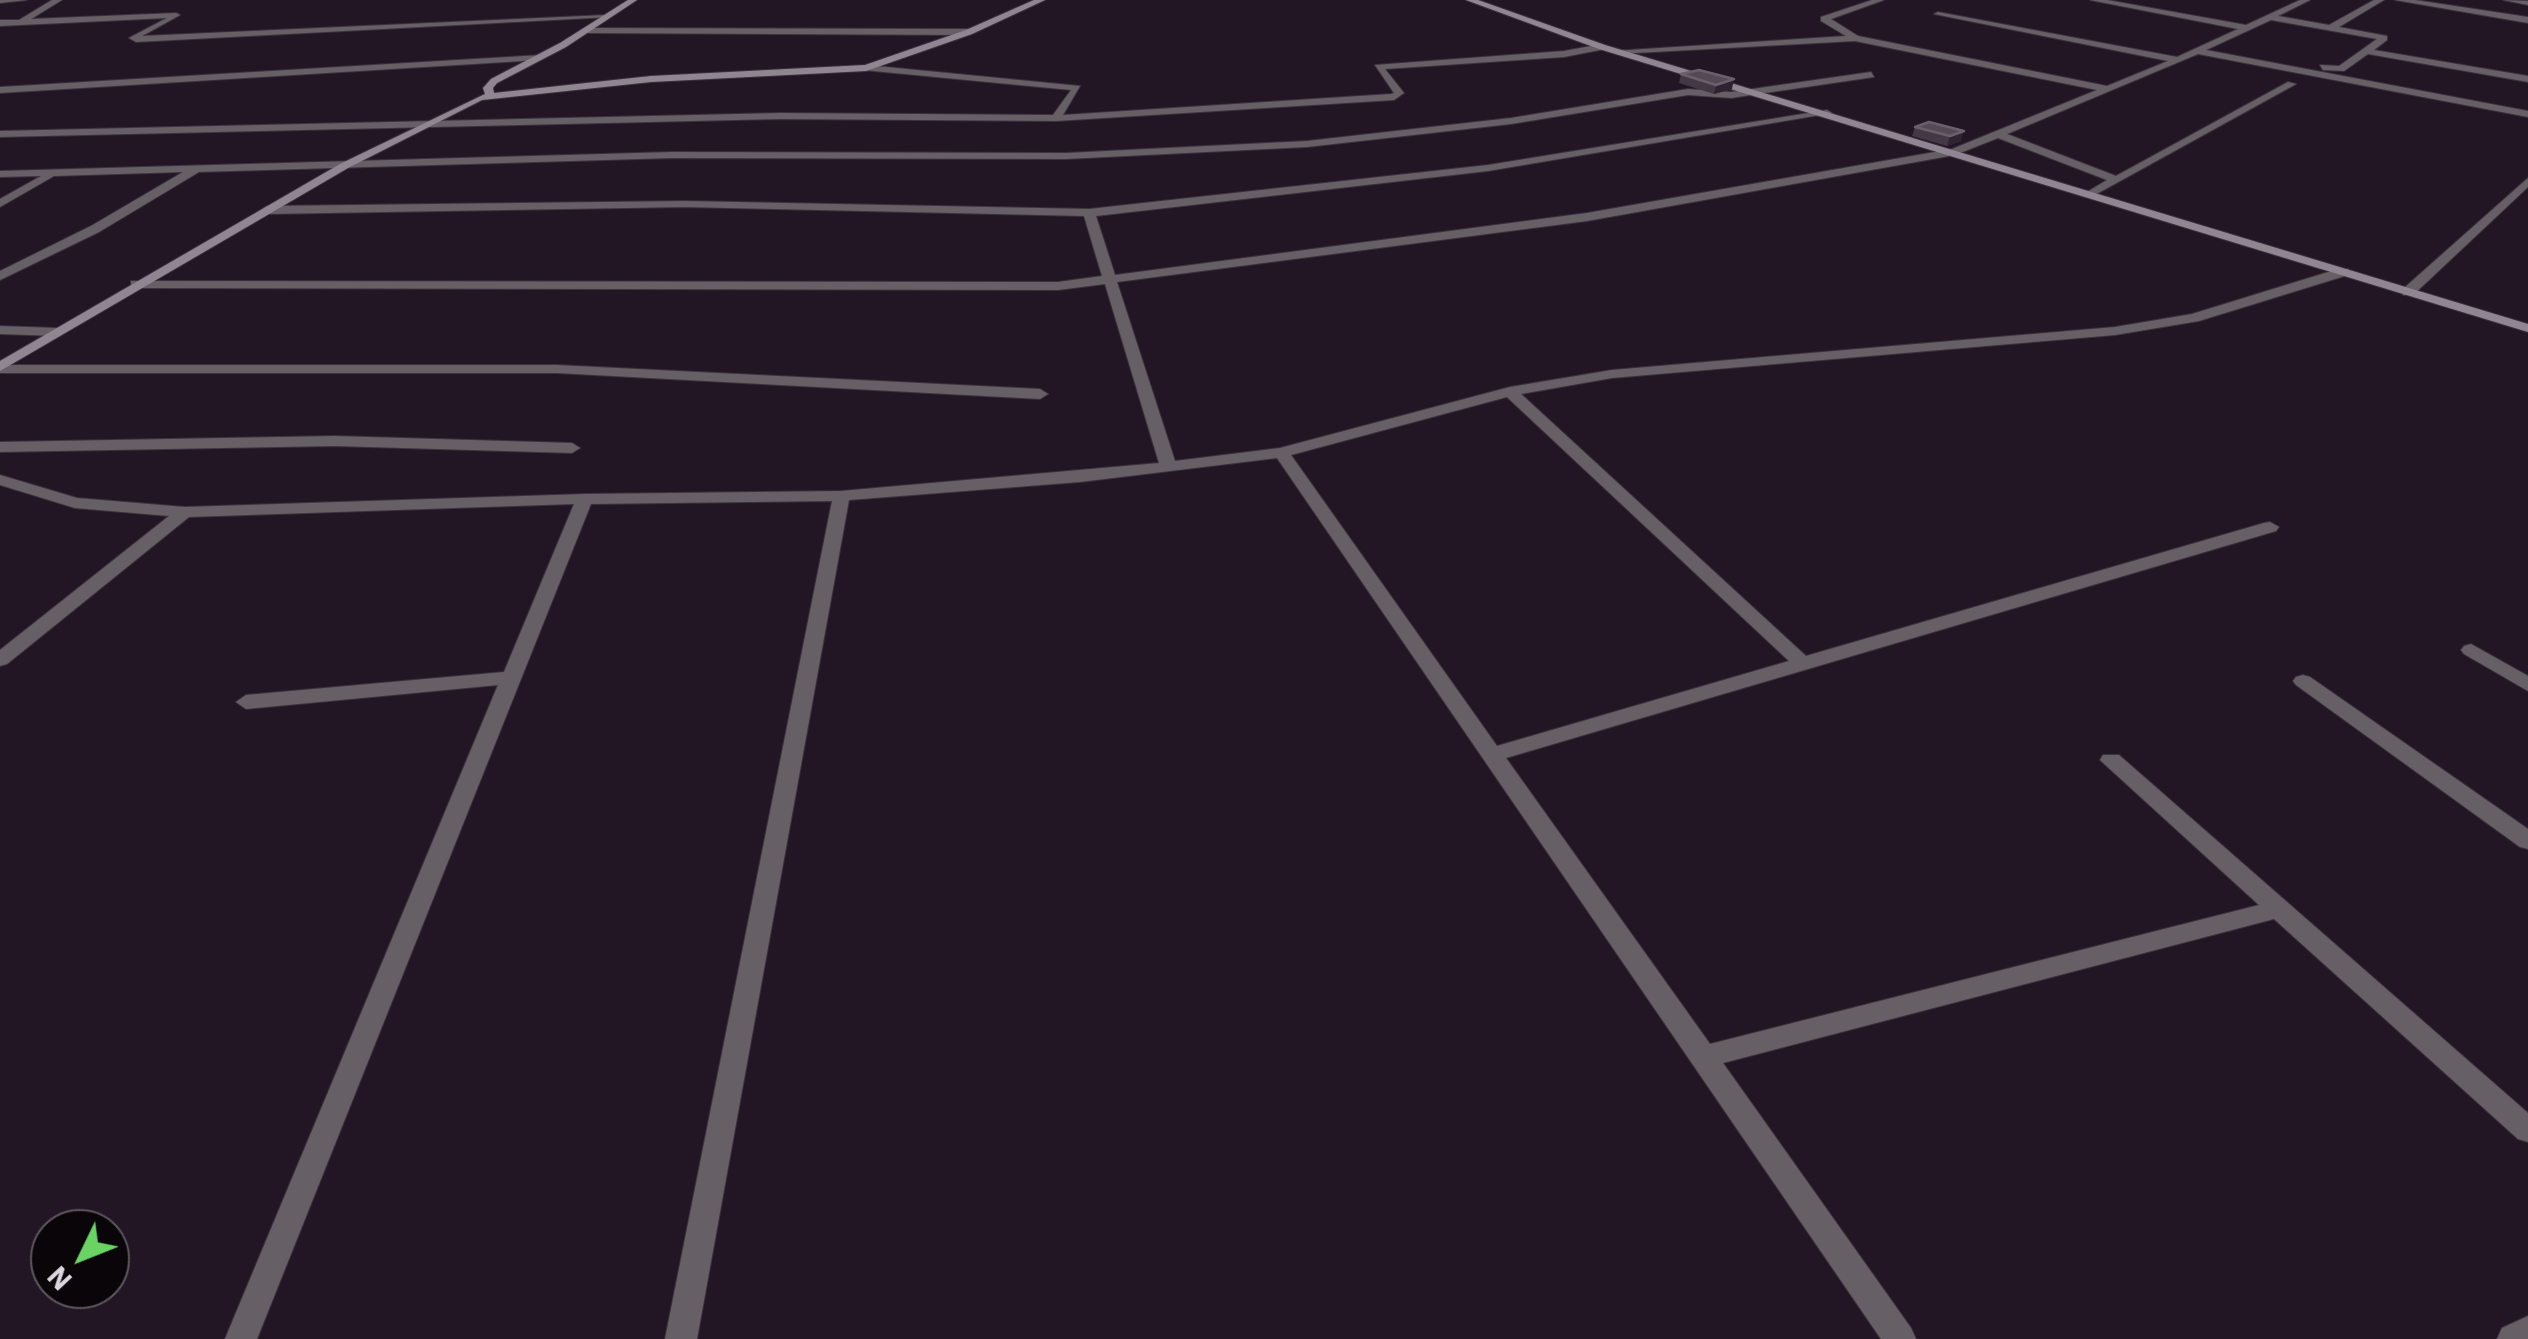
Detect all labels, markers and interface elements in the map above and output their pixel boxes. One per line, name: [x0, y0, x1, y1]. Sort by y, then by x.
north arrow: [30, 1209, 130, 1309]
text: N: [39, 1258, 80, 1298]

